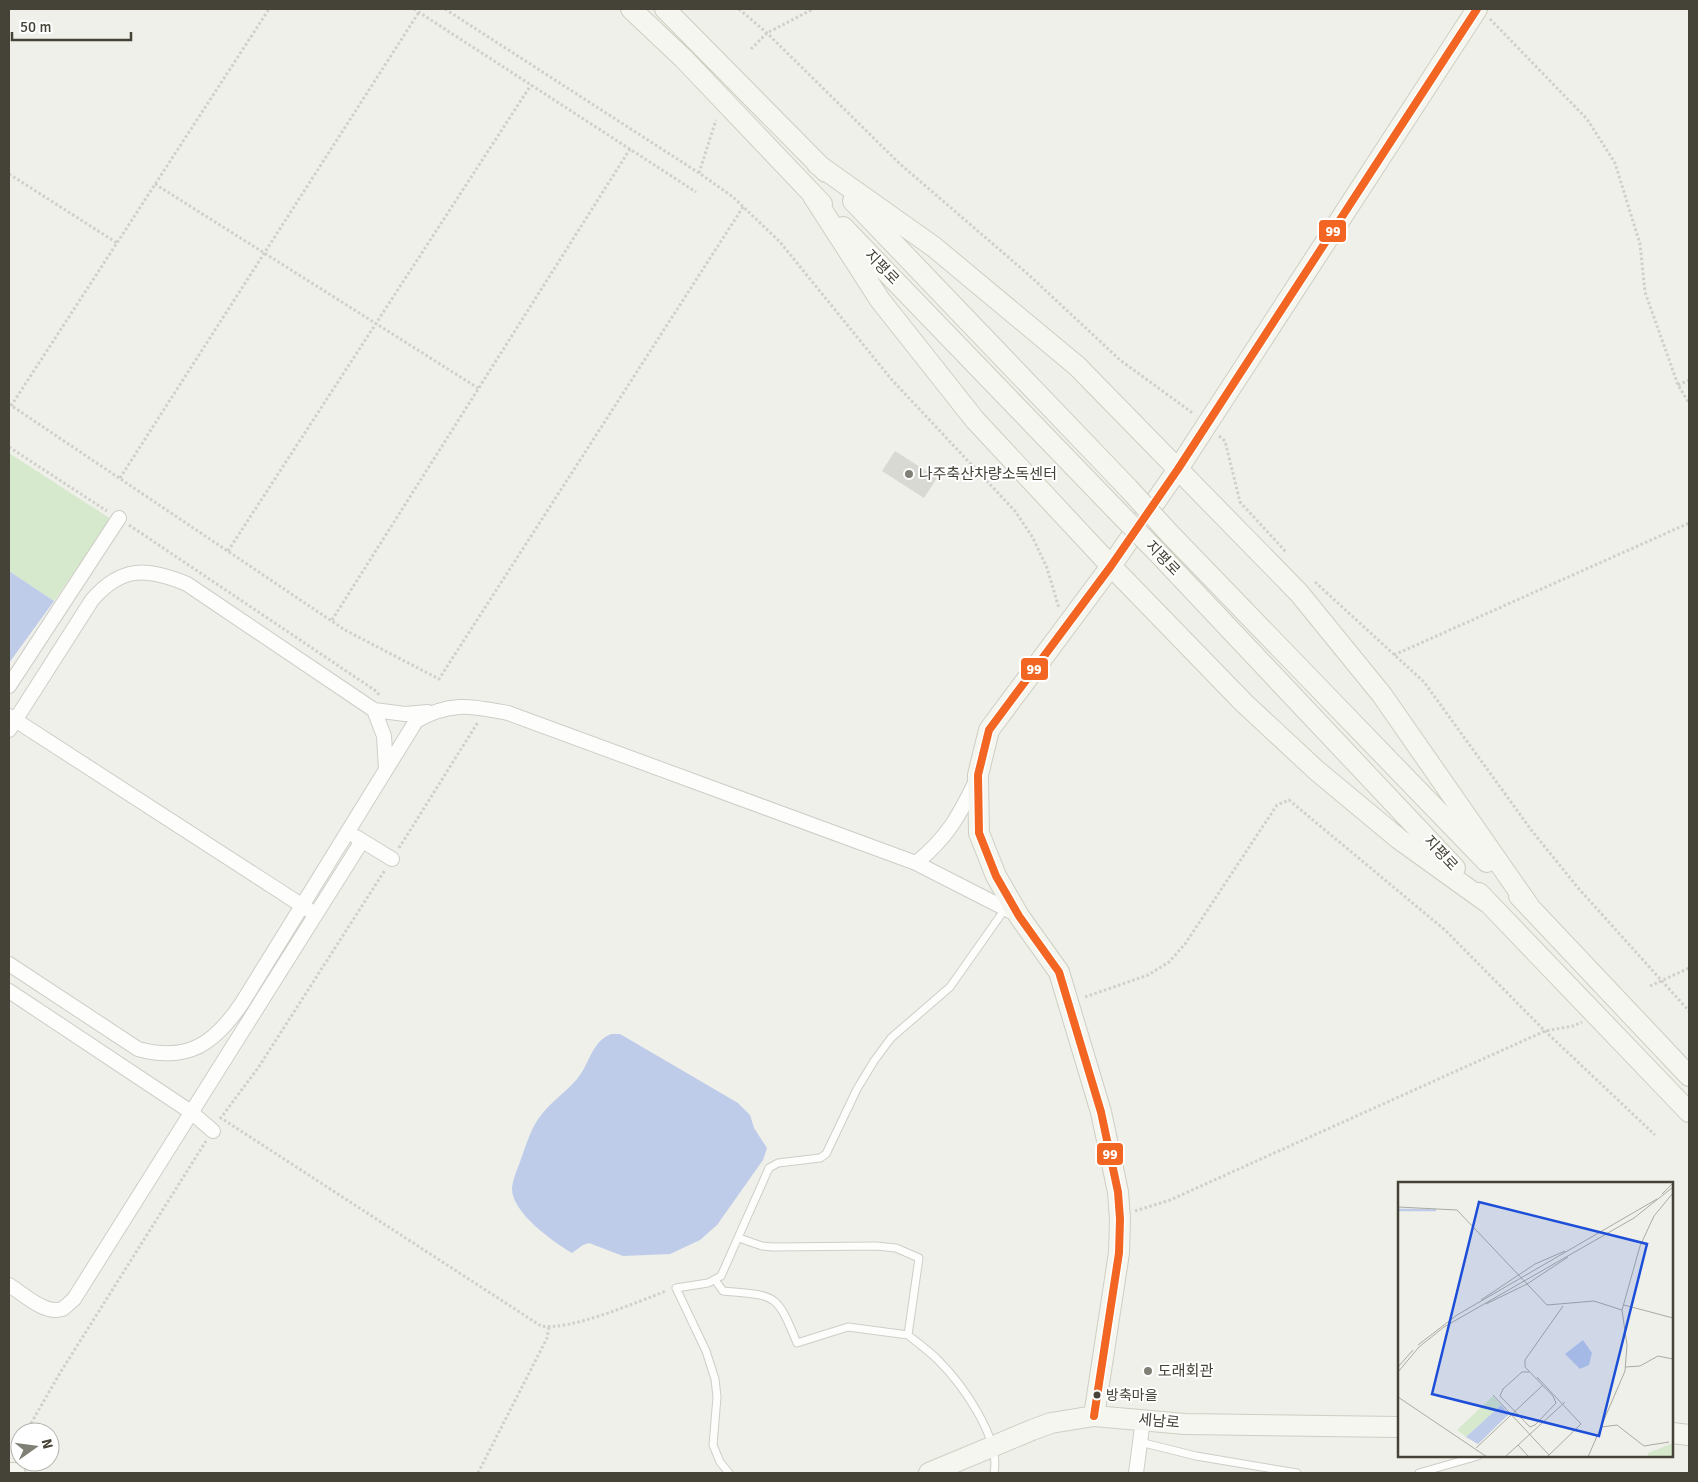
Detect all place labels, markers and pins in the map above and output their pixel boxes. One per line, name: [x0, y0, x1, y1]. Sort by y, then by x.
place label: 나주축산차량소독센터: [919, 465, 1057, 483]
marker: 나주축산차량소독센터: [903, 468, 915, 480]
place label: 도래회관: [1158, 1362, 1213, 1380]
marker: 도래회관: [1142, 1365, 1154, 1377]
place label: 방축마을: [1106, 1387, 1158, 1404]
marker: 방축마을: [1092, 1390, 1102, 1400]

